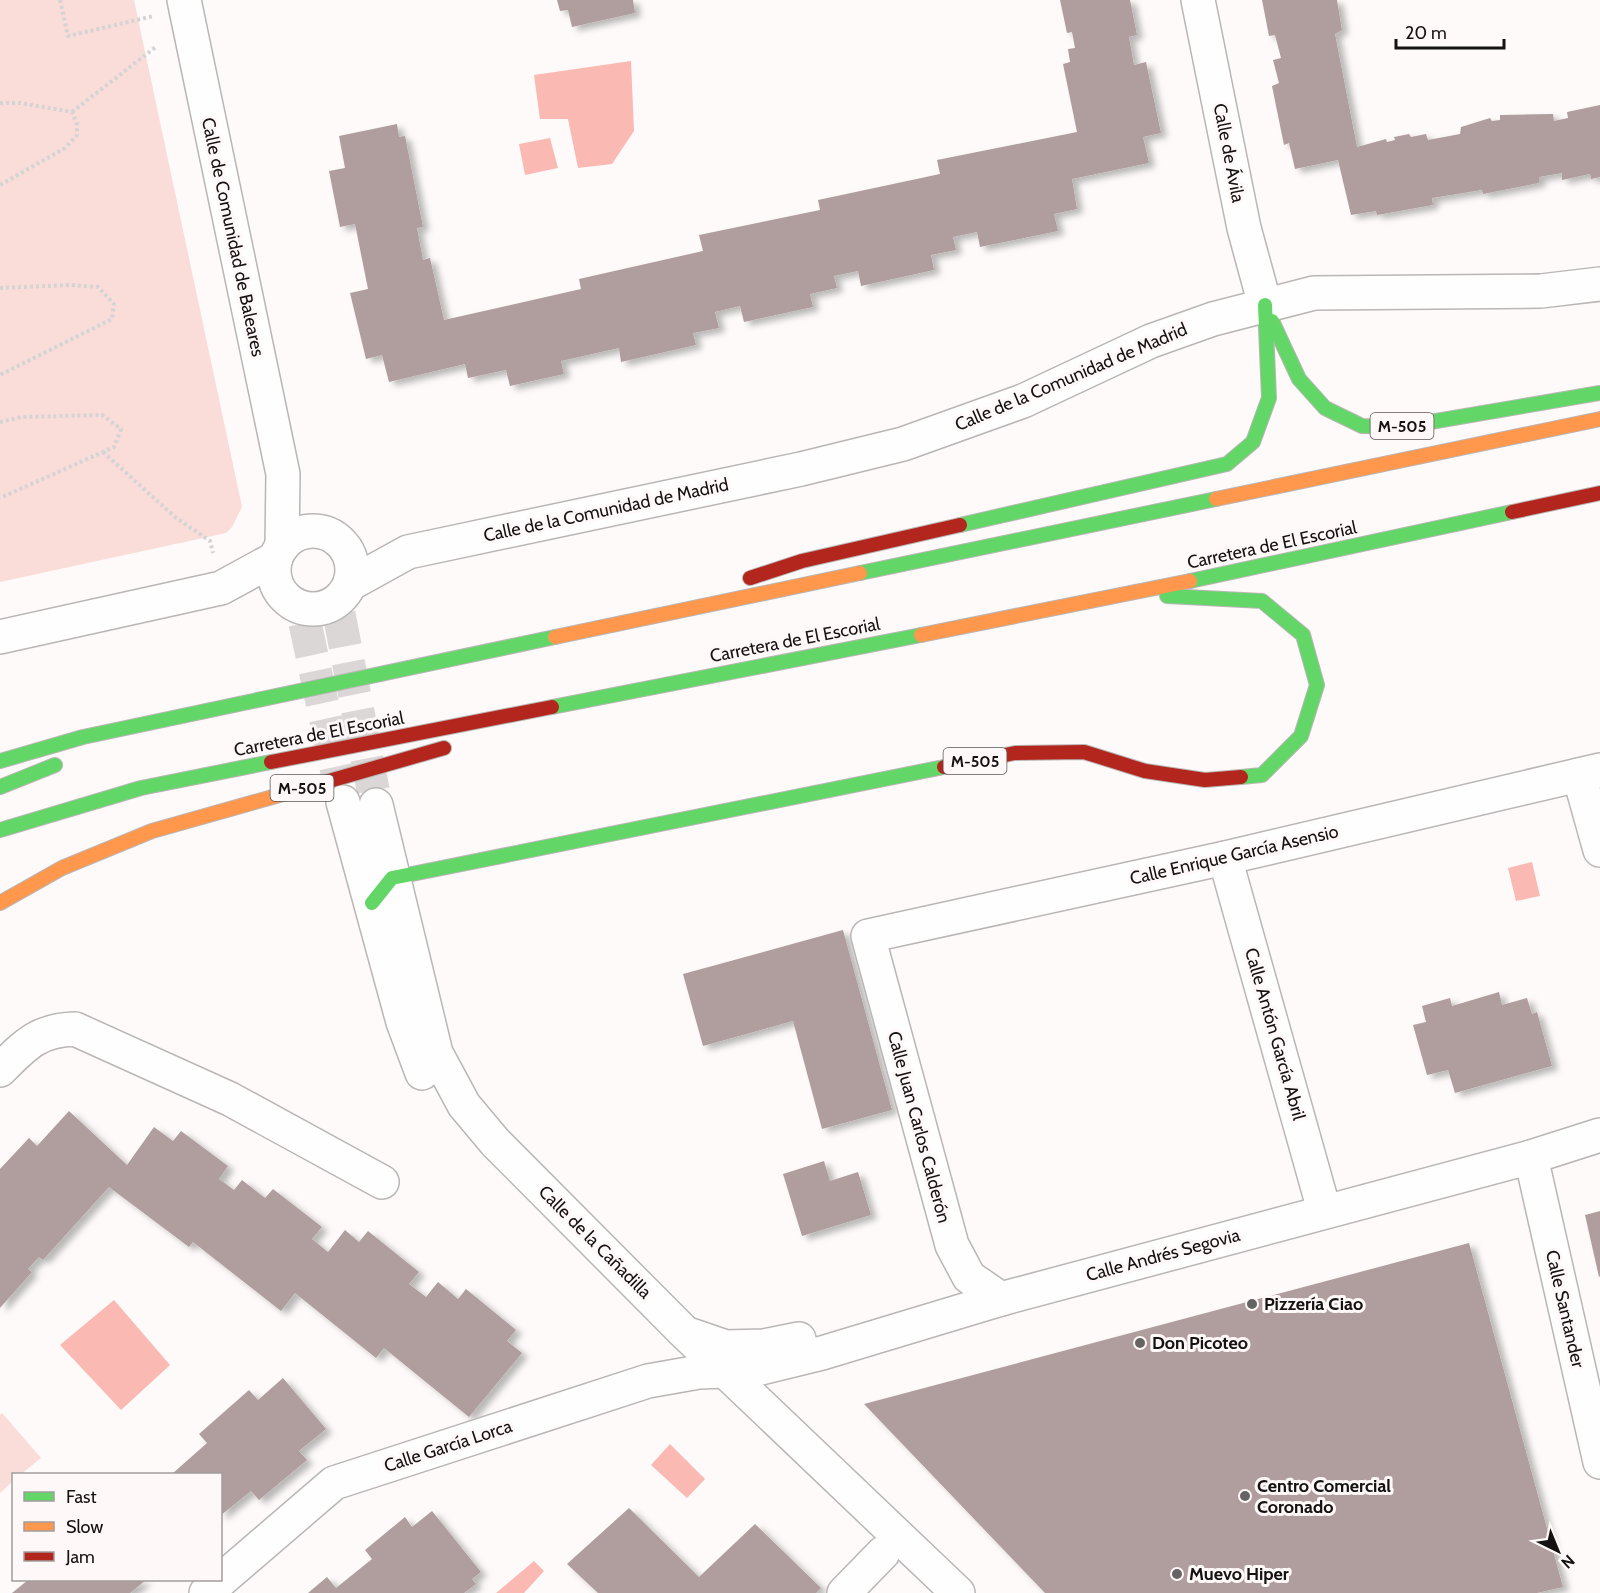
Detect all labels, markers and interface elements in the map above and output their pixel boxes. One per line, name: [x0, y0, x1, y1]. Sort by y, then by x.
scale bar: [1396, 12, 1504, 50]
text: 20 m: [1405, 22, 1447, 44]
street label: Calle de Ávila: [1209, 101, 1249, 205]
street label: Calle de Comunidad de Baleares: [197, 115, 269, 359]
street label: Calle de la Comunidad de Madrid: [952, 318, 1190, 436]
road number: M-505: [1370, 413, 1434, 439]
street label: Calle de la Comunidad de Madrid: [481, 473, 731, 547]
street label: Carretera de El Escorial: [1185, 516, 1360, 574]
street label: Carretera de El Escorial: [708, 613, 883, 667]
street label: Carretera de El Escorial: [232, 707, 407, 761]
road number: M-505: [944, 748, 1006, 774]
road number: M-505: [270, 775, 334, 801]
street label: Calle Enrique García Asensio: [1128, 820, 1341, 890]
street label: Calle Antón García Abril: [1240, 945, 1310, 1123]
street label: Calle Juan Carlos Calderón: [883, 1029, 955, 1225]
street label: Calle de la Cañadilla: [534, 1181, 656, 1303]
street label: Calle Andrés Segovia: [1084, 1224, 1243, 1286]
street label: Calle Santander: [1541, 1248, 1589, 1370]
place label: Pizzería Ciao: [1264, 1293, 1363, 1315]
marker: Pizzería Ciao: [1245, 1297, 1259, 1311]
place label: Don Picoteo: [1152, 1332, 1248, 1354]
marker: Don Picoteo: [1133, 1336, 1147, 1350]
street label: Calle García Lorca: [381, 1415, 515, 1477]
legend: [12, 1473, 222, 1581]
place label: Centro Comercial Coronado: [1257, 1475, 1391, 1518]
text: Fast: [66, 1486, 97, 1508]
marker: Centro Comercial Coronado: [1238, 1489, 1252, 1503]
text: Slow: [66, 1516, 103, 1538]
north arrow: [1528, 1521, 1588, 1581]
text: Jam: [65, 1546, 95, 1568]
text: N: [1557, 1551, 1579, 1572]
place label: Muevo Hiper: [1189, 1563, 1289, 1585]
marker: Muevo Hiper: [1170, 1567, 1184, 1581]

